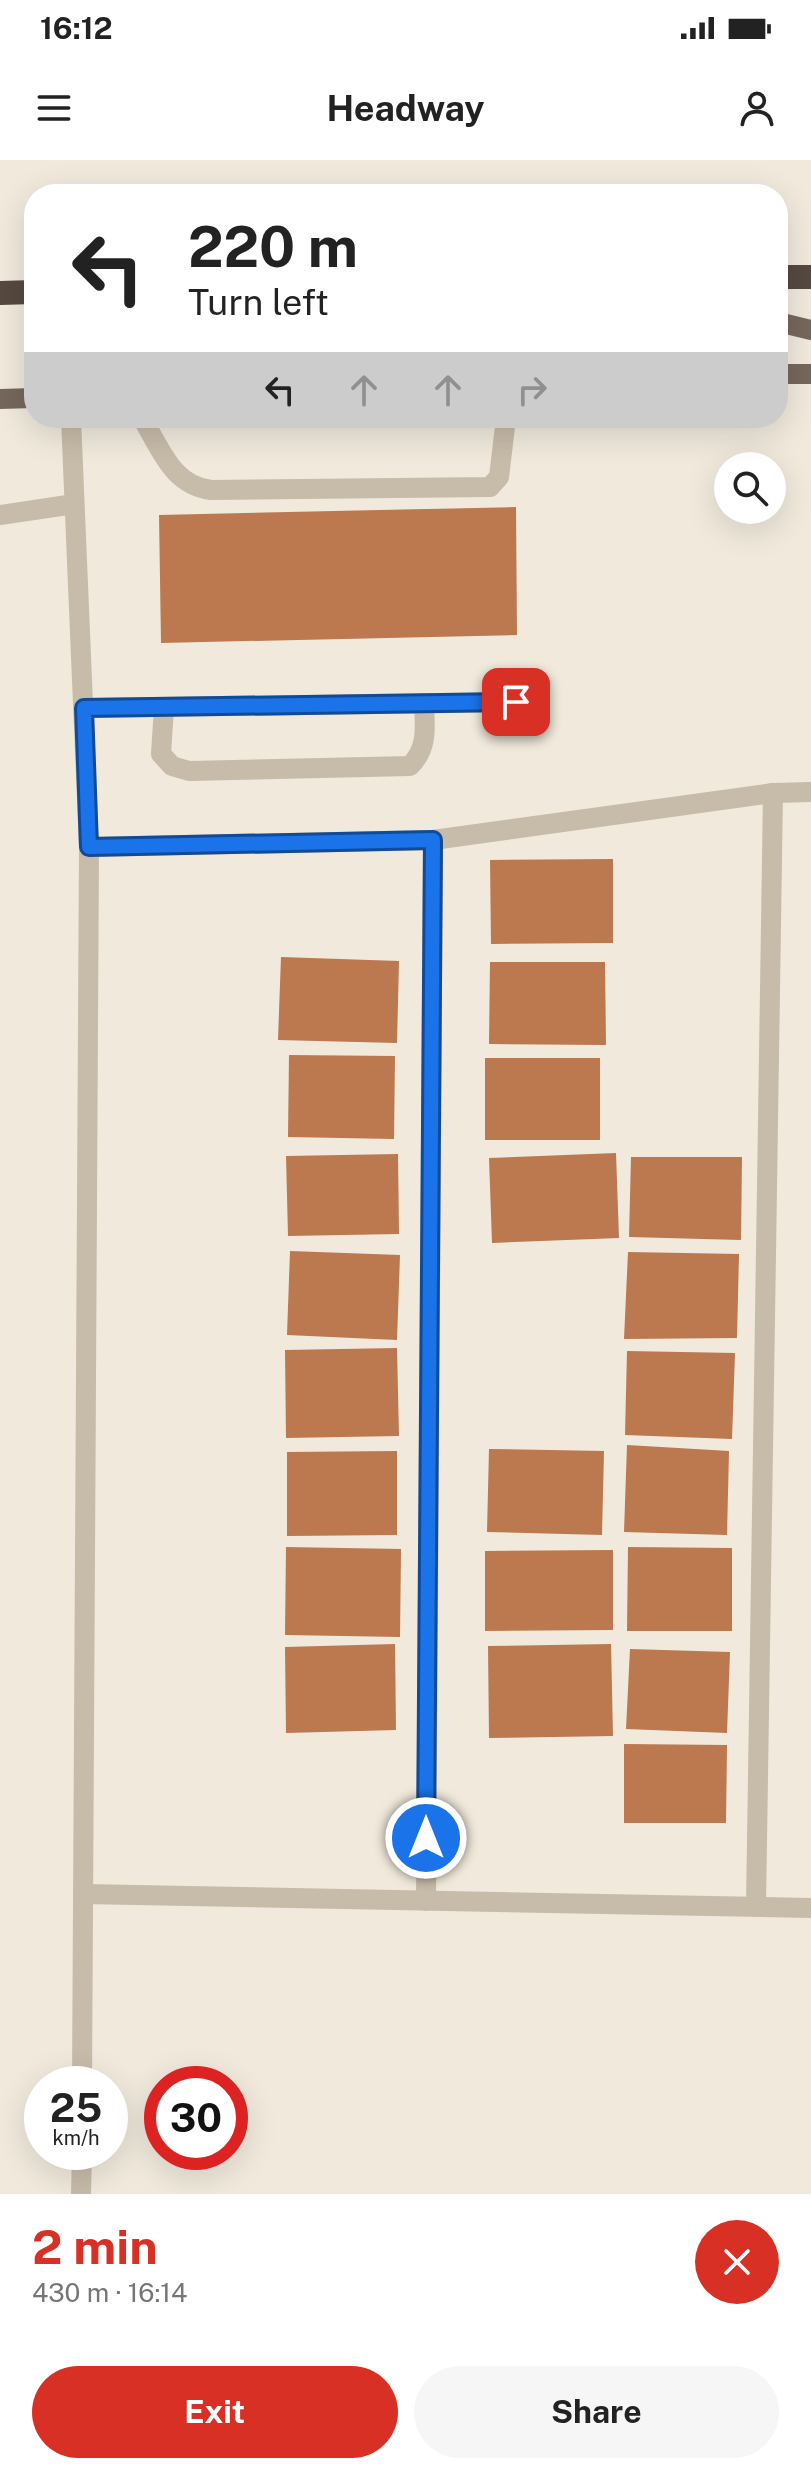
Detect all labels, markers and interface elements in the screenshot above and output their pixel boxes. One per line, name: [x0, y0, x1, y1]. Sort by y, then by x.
text: 16:12: [40, 10, 113, 46]
icon: menu: [32, 86, 76, 130]
icon: person: [735, 86, 779, 130]
text: Headway: [327, 87, 484, 129]
text: 220 m: [188, 214, 358, 280]
icon: left: [56, 216, 160, 320]
text: Turn left: [188, 281, 329, 323]
icon: left: [258, 368, 302, 412]
icon: ahead: [342, 368, 386, 412]
icon: ahead: [426, 368, 470, 412]
icon: right: [510, 368, 554, 412]
map controls: [714, 452, 786, 524]
button: search: [714, 452, 786, 524]
pin: [482, 668, 550, 736]
icon: arrive: [494, 680, 538, 724]
position arrow: [384, 1796, 468, 1880]
speed limit sign: 30: [144, 2066, 248, 2170]
text: 25: [50, 2084, 102, 2131]
text: km/h: [52, 2126, 100, 2150]
text: 2 min: [32, 2218, 158, 2275]
button: close: [695, 2220, 779, 2304]
text: 430 m · 16:14: [32, 2277, 187, 2308]
button: Exit: [32, 2366, 398, 2458]
button: Share: [414, 2366, 779, 2458]

